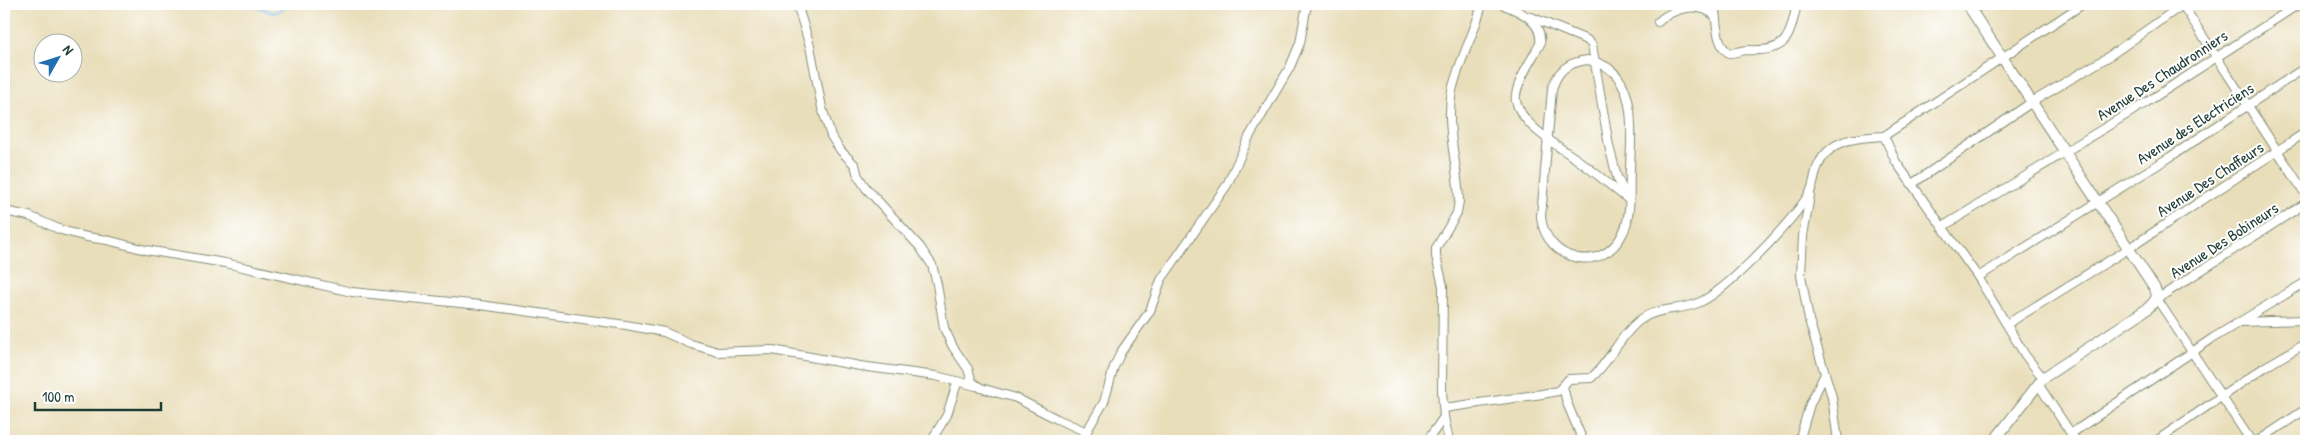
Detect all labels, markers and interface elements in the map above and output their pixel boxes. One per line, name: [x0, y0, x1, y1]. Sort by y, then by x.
street label: Avenue Des Chaudronniers: [2092, 24, 2232, 126]
north arrow: [32, 32, 82, 82]
text: N: [59, 41, 79, 59]
street label: Avenue des Electriciens: [2132, 77, 2258, 169]
street label: Avenue Des Chaffeurs: [2152, 136, 2268, 222]
street label: Avenue Des Bobineurs: [2166, 197, 2282, 283]
scale bar: [35, 380, 161, 412]
text: 100 m: [42, 386, 75, 407]

